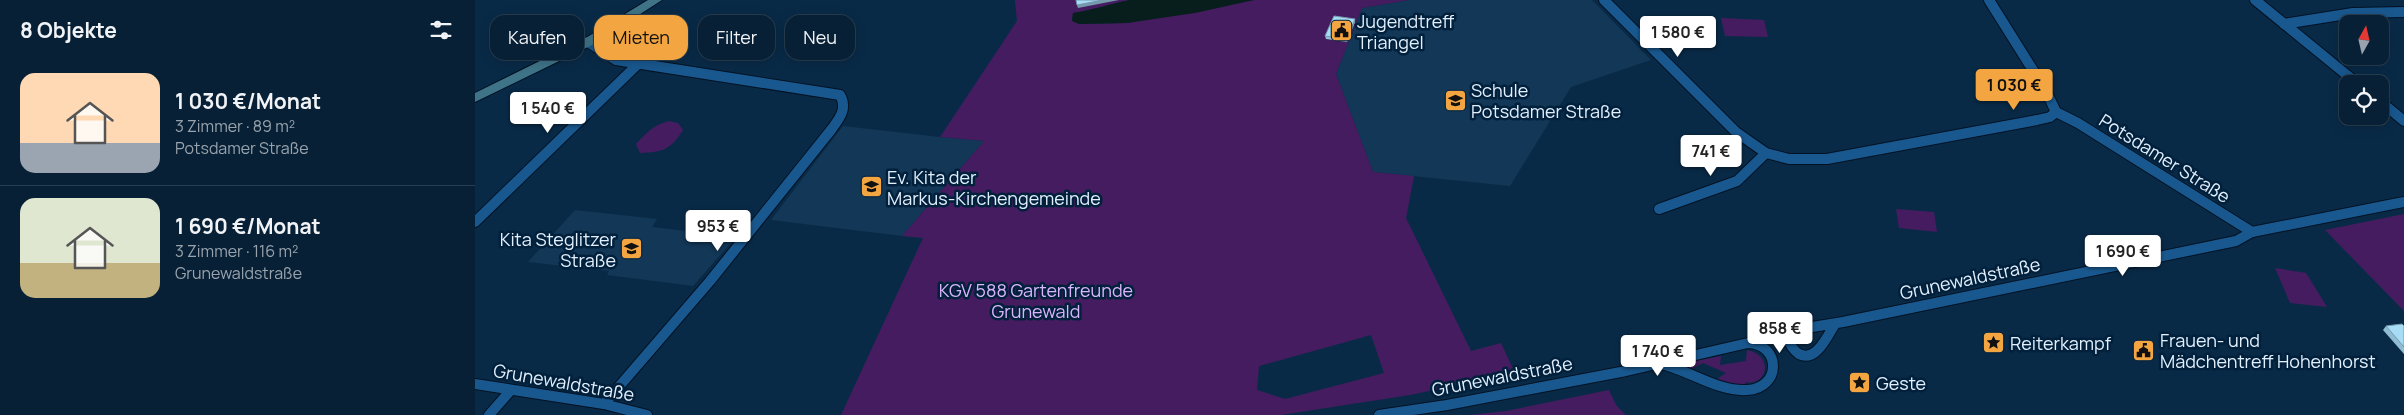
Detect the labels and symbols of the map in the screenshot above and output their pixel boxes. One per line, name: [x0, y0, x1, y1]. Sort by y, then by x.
place label: Jugendtreff Triangel: [1357, 9, 1454, 54]
pin: 1 580 €: [1632, 15, 1724, 58]
north arrow: [2339, 15, 2389, 65]
public building icon: Jugendtreff Triangel: [1329, 19, 1353, 43]
pin: 1 030 €: [1968, 68, 2060, 111]
place label: Schule Potsdamer Straße: [1471, 78, 1621, 123]
school or university icon: Schule Potsdamer Straße: [1443, 88, 1467, 112]
pin: 1 540 €: [502, 92, 594, 134]
street label: Potsdamer Straße: [2095, 108, 2235, 208]
pin: 741 €: [1676, 134, 1746, 177]
place label: Ev. Kita der Markus-Kirchengemeinde: [887, 165, 1101, 210]
school or university icon: Ev. Kita der Markus-Kirchengemeinde: [859, 175, 883, 199]
pin: 953 €: [683, 210, 753, 252]
place label: Kita Steglitzer Straße: [500, 227, 616, 272]
pin: 1 690 €: [2077, 234, 2169, 277]
school or university icon: Kita Steglitzer Straße: [620, 237, 644, 261]
street label: Grunewaldstraße: [1898, 251, 2042, 305]
park label: KGV 588 Gartenfreunde Grunewald: [939, 278, 1133, 323]
pin: 858 €: [1745, 312, 1815, 354]
place label: Frauen- und Mädchentreff Hohenhorst: [2160, 328, 2376, 373]
place icon: Reiterkampf: [1982, 331, 2006, 355]
place label: Reiterkampf: [2010, 331, 2112, 355]
pin: 1 740 €: [1612, 334, 1704, 377]
public building icon: Frauen- und Mädchentreff Hohenhorst: [2132, 338, 2156, 362]
street label: Grunewaldstraße: [1430, 351, 1574, 401]
street label: Grunewaldstraße: [492, 358, 636, 406]
place icon: Geste: [1848, 371, 1872, 395]
place label: Geste: [1876, 371, 1926, 395]

